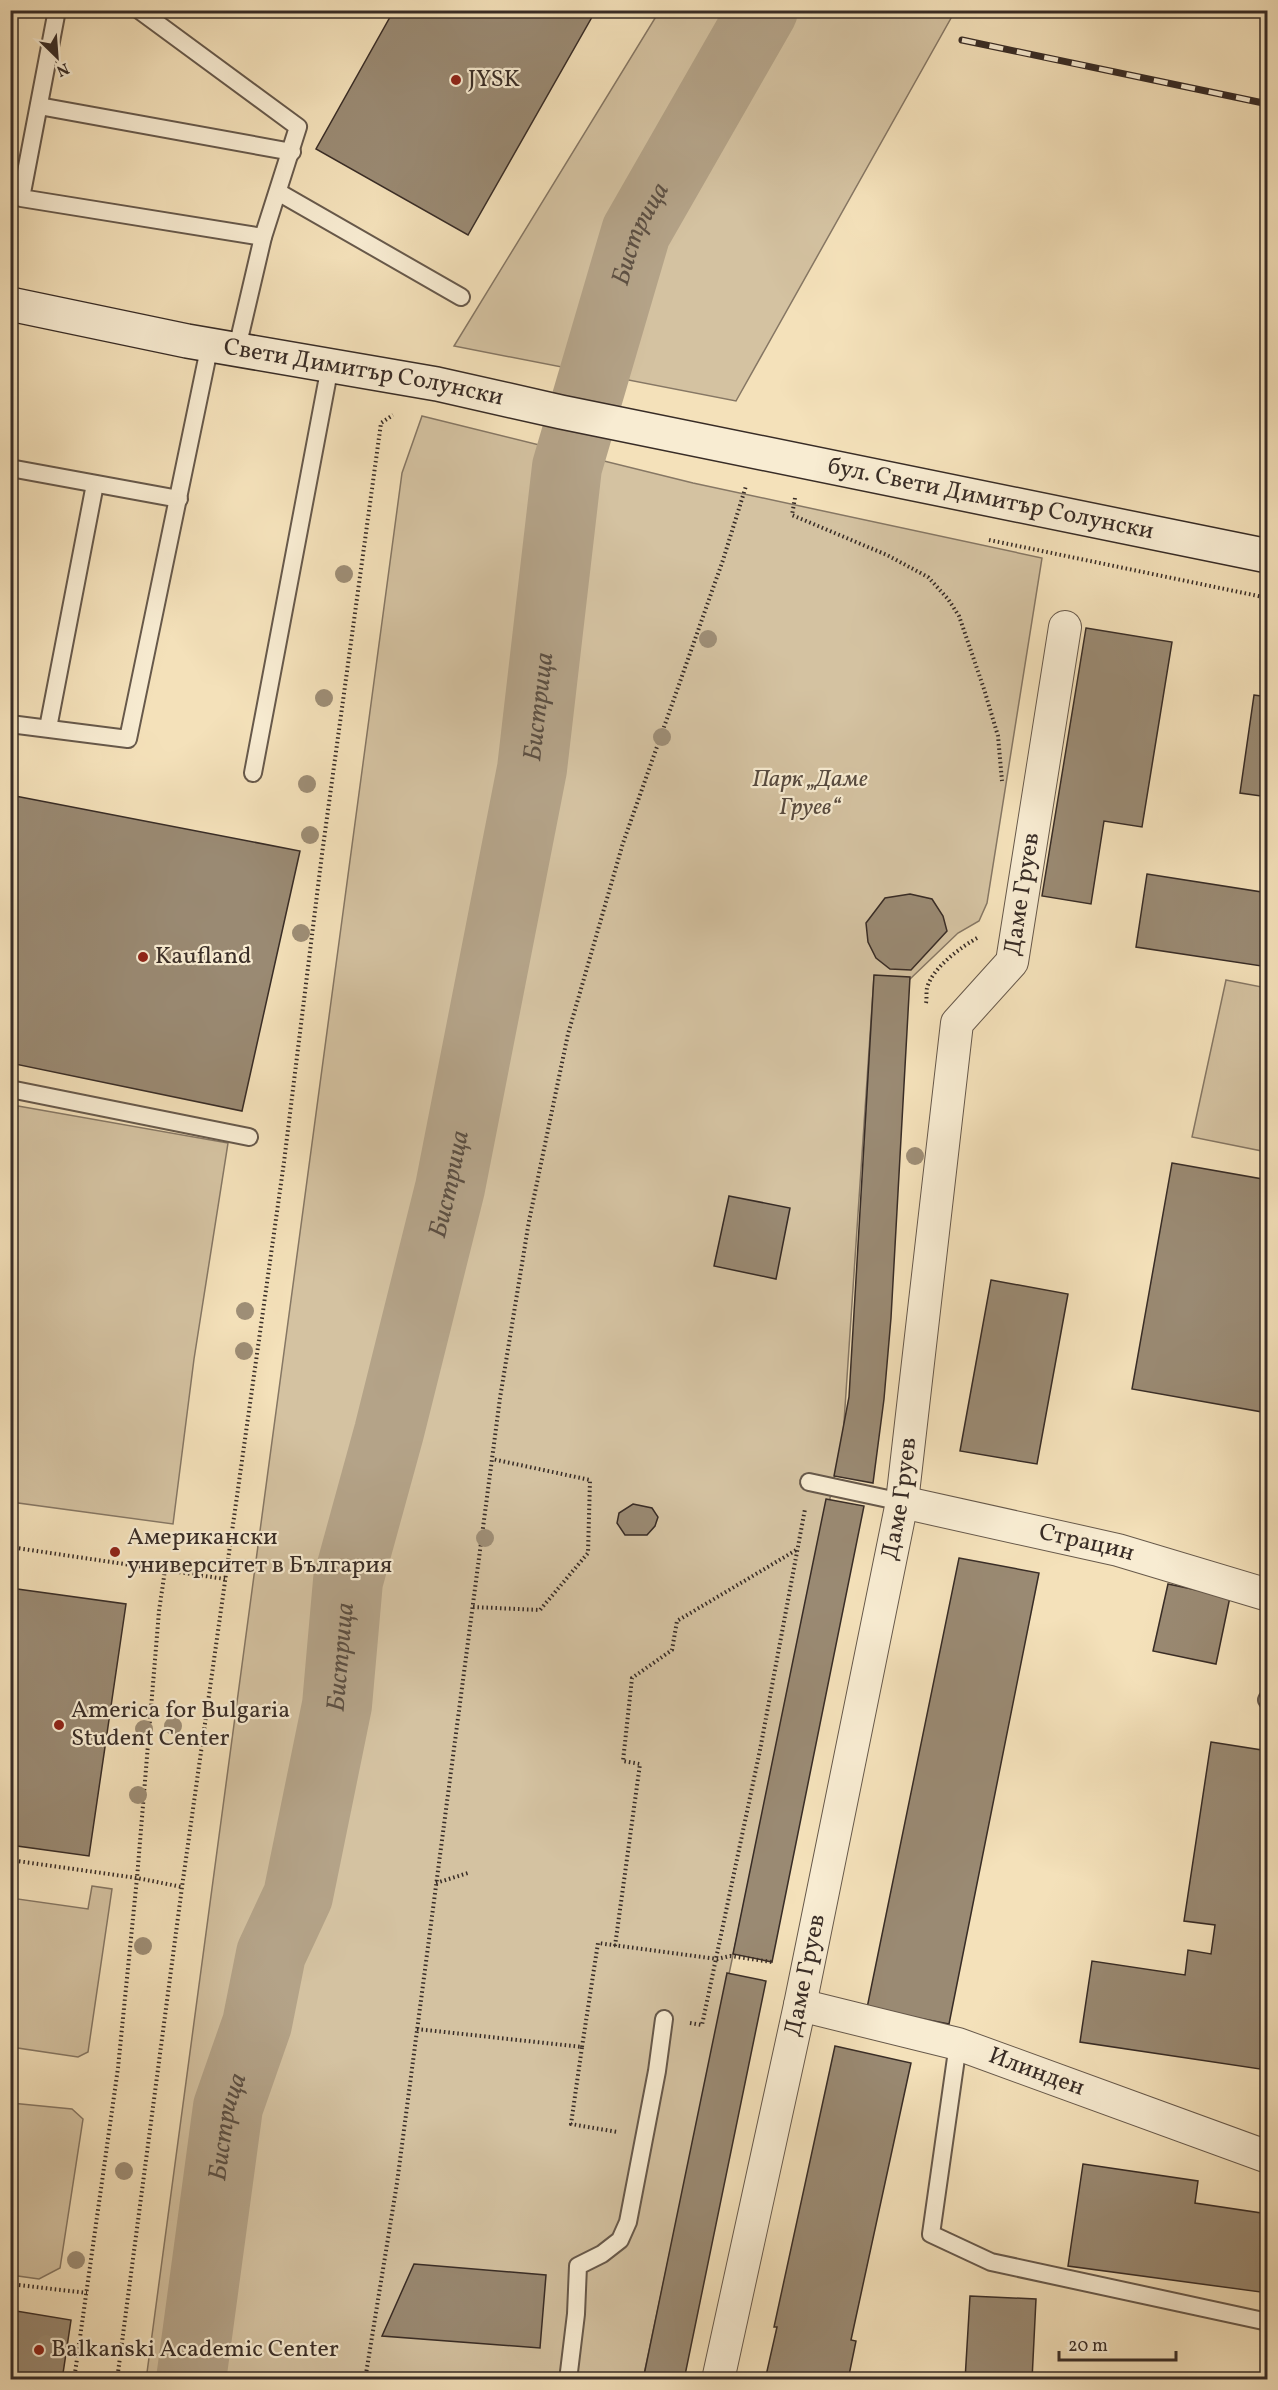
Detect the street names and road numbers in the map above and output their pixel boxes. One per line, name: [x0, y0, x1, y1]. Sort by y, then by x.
street label: Свети Димитър Солунски: [221, 331, 506, 415]
street label: бул. Свети Димитър Солунски: [824, 450, 1157, 549]
street label: Даме Груев: [996, 830, 1049, 958]
street label: Даме Груев: [874, 1435, 926, 1563]
street label: Страцин: [1036, 1516, 1138, 1571]
street label: Даме Груев: [777, 1911, 835, 2040]
street label: Илинден: [983, 2039, 1089, 2106]

